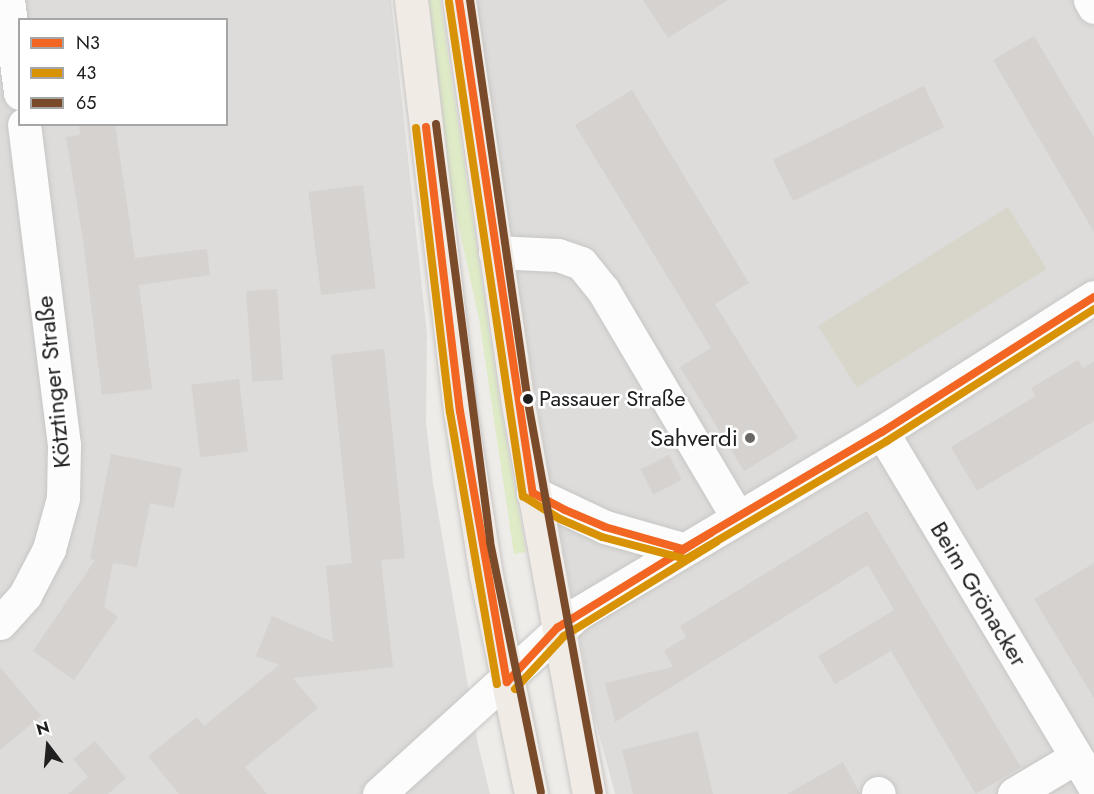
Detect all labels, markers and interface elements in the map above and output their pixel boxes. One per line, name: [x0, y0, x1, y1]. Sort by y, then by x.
legend: [18, 18, 228, 126]
text: N3: [76, 30, 100, 56]
text: 43: [76, 60, 96, 86]
text: 65: [76, 90, 97, 116]
street label: Kötztinger Straße: [30, 294, 76, 470]
place label: Passauer Straße: [539, 386, 686, 412]
marker: Passauer Straße: [522, 393, 534, 405]
place label: Sahverdi: [650, 424, 738, 452]
marker: Sahverdi: [743, 431, 757, 445]
street label: Beim Grönacker: [924, 516, 1034, 672]
text: N: [34, 715, 52, 741]
north arrow: [18, 716, 78, 776]

